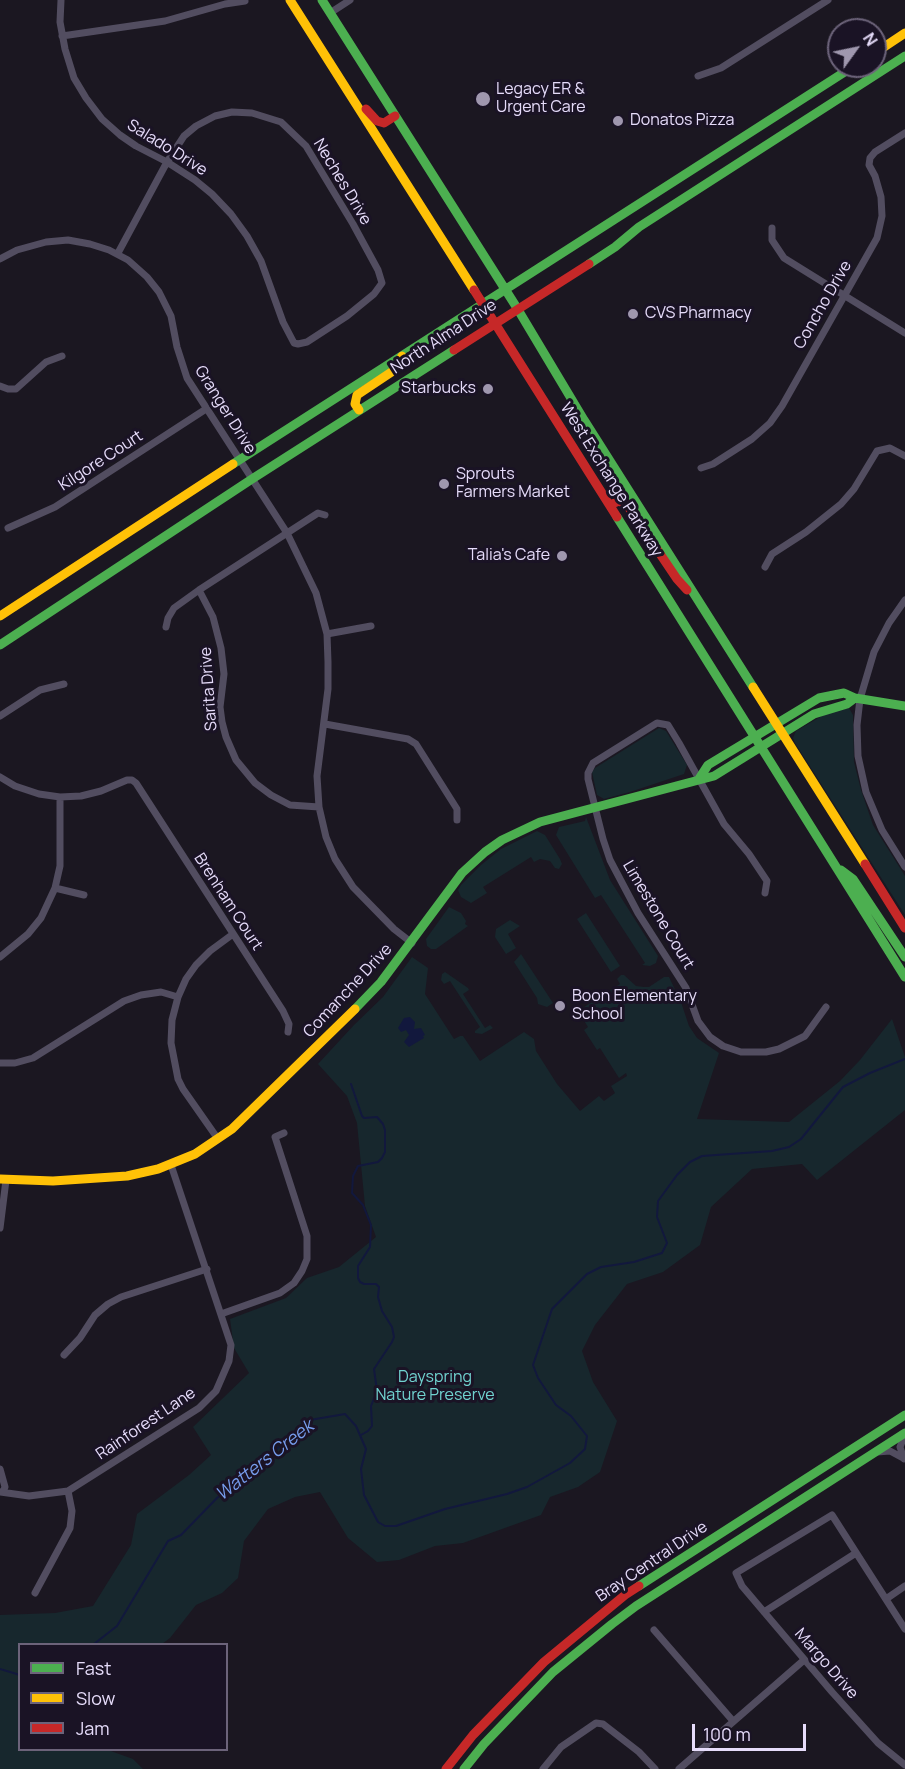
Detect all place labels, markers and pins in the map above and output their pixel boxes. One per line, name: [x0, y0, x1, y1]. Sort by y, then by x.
place label: Legacy ER & Urgent Care: [496, 80, 586, 118]
marker: Legacy ER & Urgent Care: [474, 90, 492, 108]
place label: Donatos Pizza: [630, 111, 734, 131]
marker: Donatos Pizza: [611, 114, 625, 128]
place label: CVS Pharmacy: [645, 304, 752, 324]
marker: CVS Pharmacy: [626, 307, 640, 321]
place label: Starbucks: [401, 379, 476, 399]
marker: Starbucks: [481, 382, 495, 396]
place label: Sprouts Farmers Market: [456, 465, 570, 503]
marker: Sprouts Farmers Market: [437, 477, 451, 491]
place label: Talia's Cafe: [468, 546, 550, 566]
marker: Talia's Cafe: [555, 549, 569, 563]
place label: Boon Elementary School: [572, 987, 697, 1025]
marker: Boon Elementary School: [553, 999, 567, 1013]

